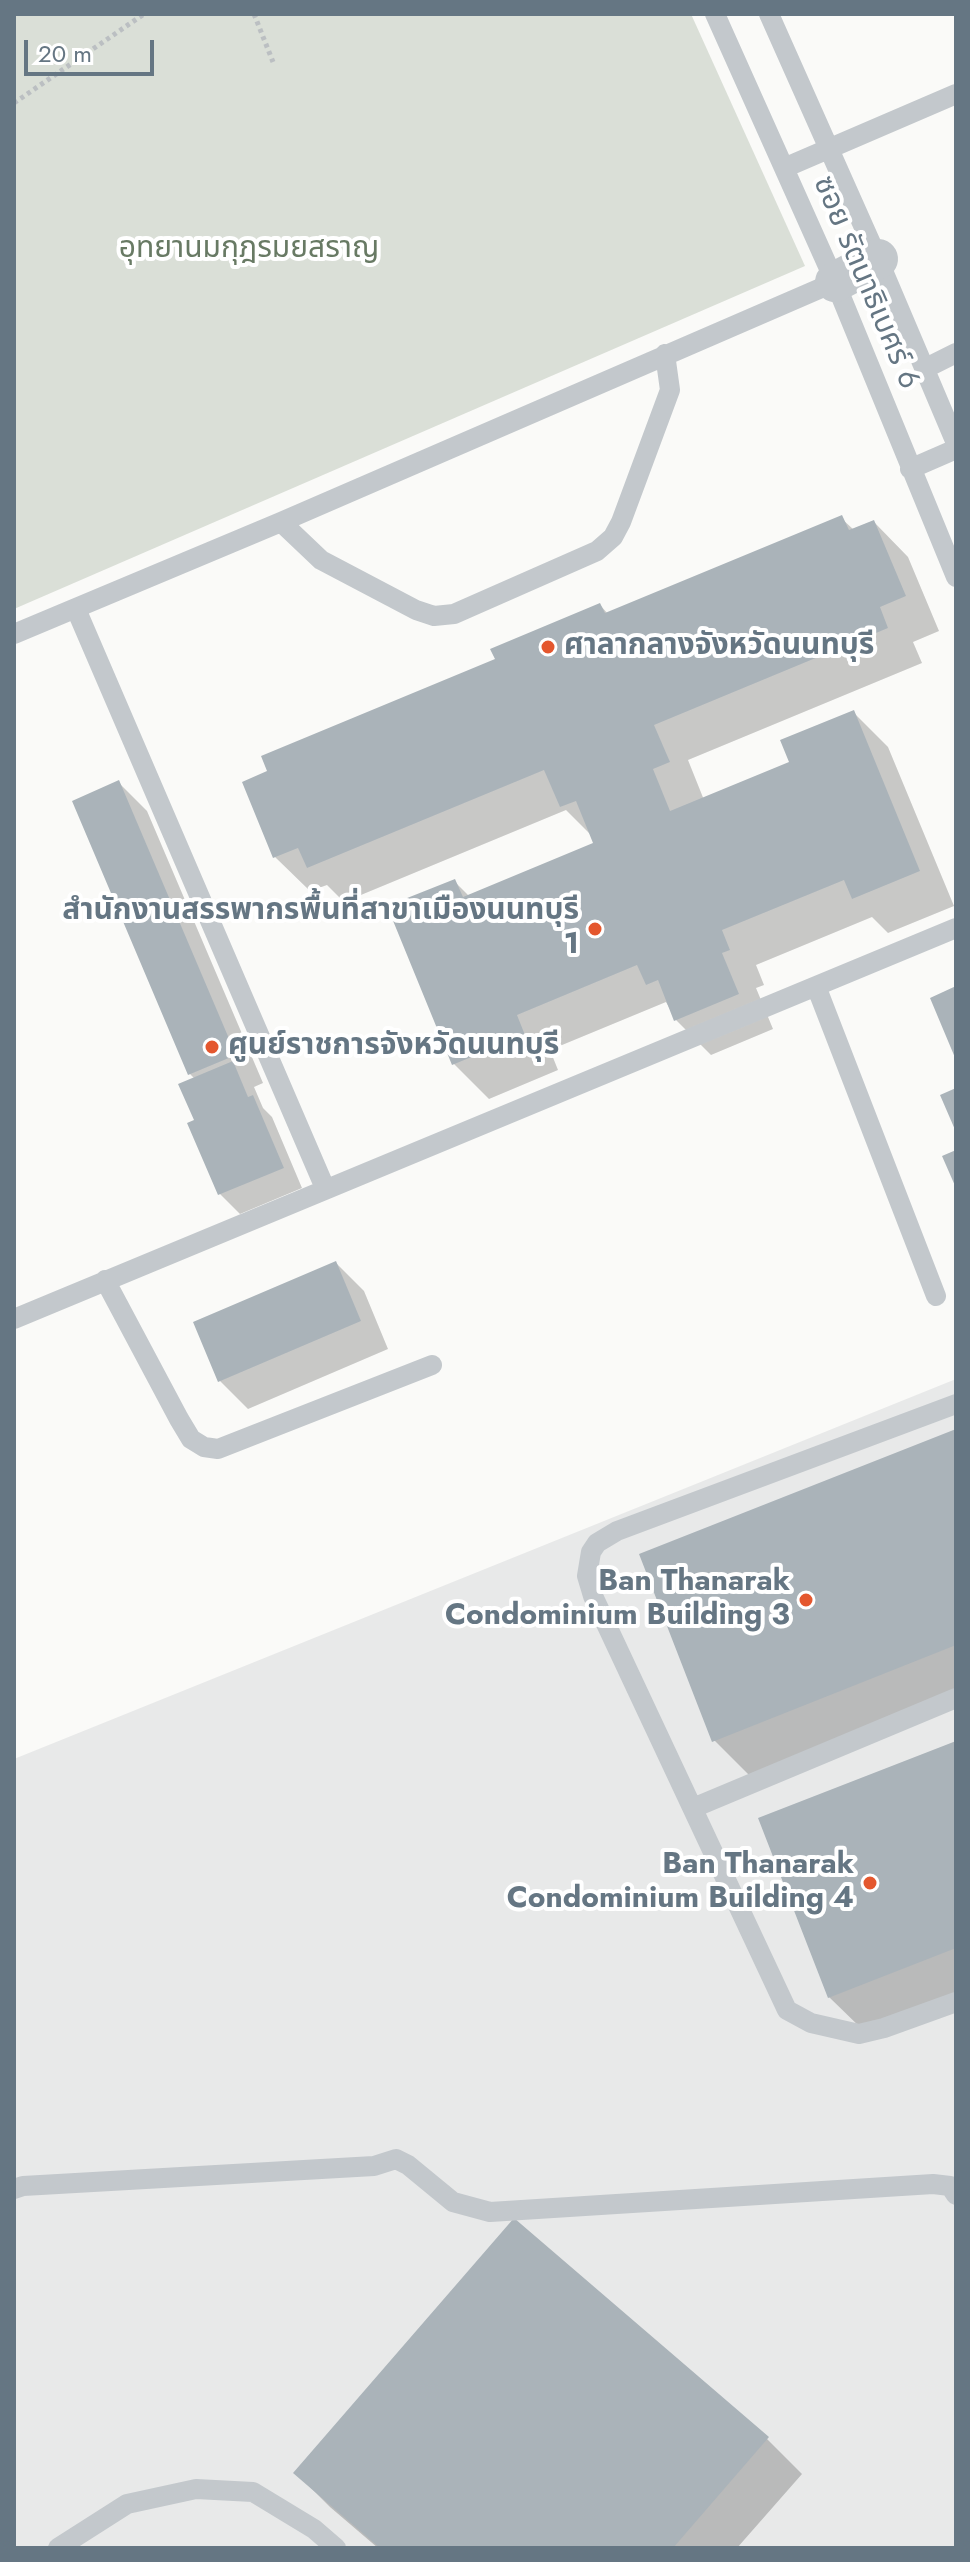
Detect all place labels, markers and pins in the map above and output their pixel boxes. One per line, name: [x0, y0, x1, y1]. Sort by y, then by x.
place label: ศาลากลางจังหวัดนนทบุรี: [564, 629, 874, 665]
marker: ศาลากลางจังหวัดนนทบุรี: [539, 638, 557, 656]
place label: สำนักงานสรรพากรพื้นที่สาขาเมืองนนทบุรี 1: [62, 894, 579, 964]
marker: สำนักงานสรรพากรพื้นที่สาขาเมืองนนทบุรี 1: [586, 920, 604, 938]
place label: ศูนย์ราชการจังหวัดนนทบุรี: [228, 1029, 559, 1065]
marker: ศูนย์ราชการจังหวัดนนทบุรี: [203, 1038, 221, 1056]
place label: Ban Thanarak Condominium Building 3: [445, 1565, 790, 1636]
marker: Ban Thanarak Condominium Building 3: [797, 1591, 815, 1609]
place label: Ban Thanarak Condominium Building 4: [507, 1848, 854, 1918]
marker: Ban Thanarak Condominium Building 4: [861, 1874, 879, 1892]

